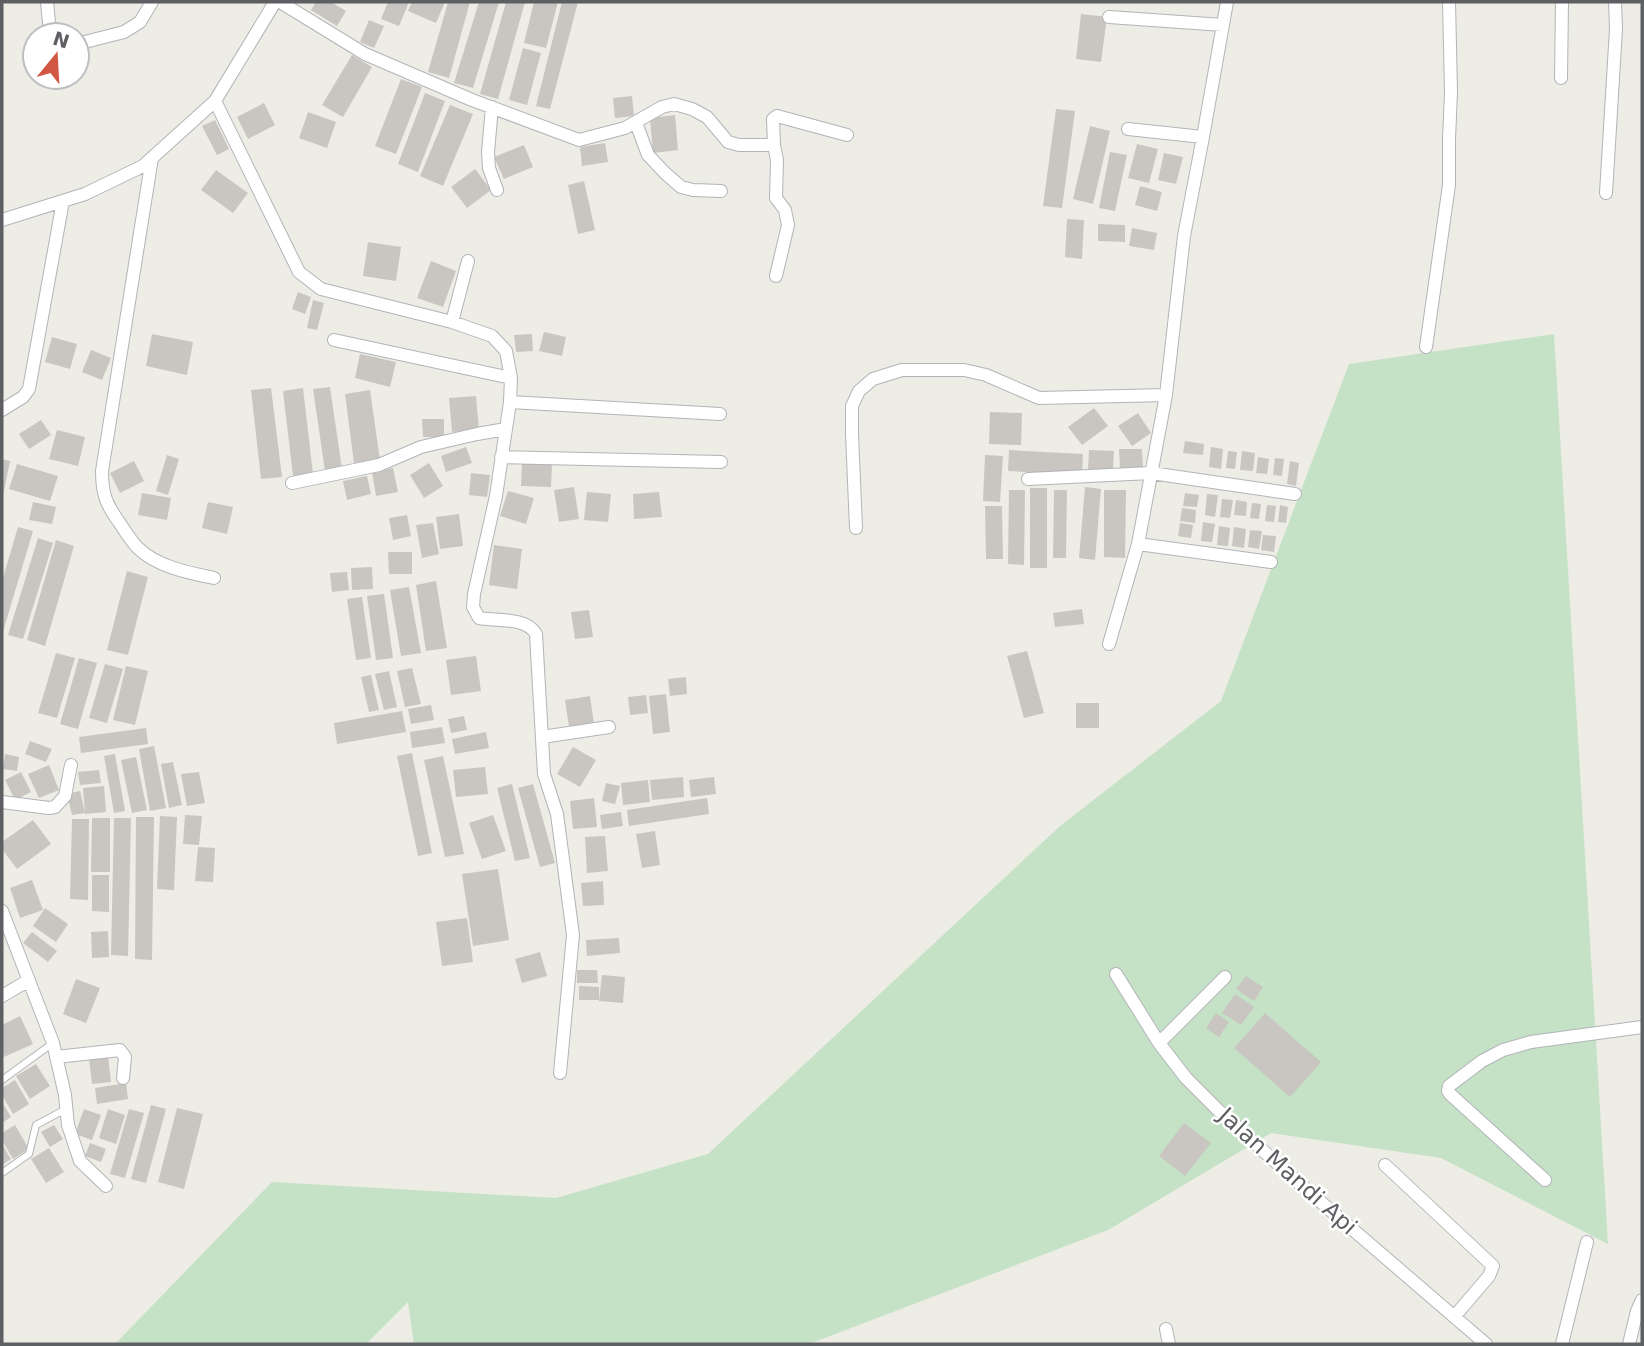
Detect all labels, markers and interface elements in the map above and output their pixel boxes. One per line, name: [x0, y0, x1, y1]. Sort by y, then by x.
north arrow: [21, 21, 91, 91]
text: N: [50, 27, 72, 53]
street label: Jalan Mandi Api: [1212, 1101, 1362, 1240]

